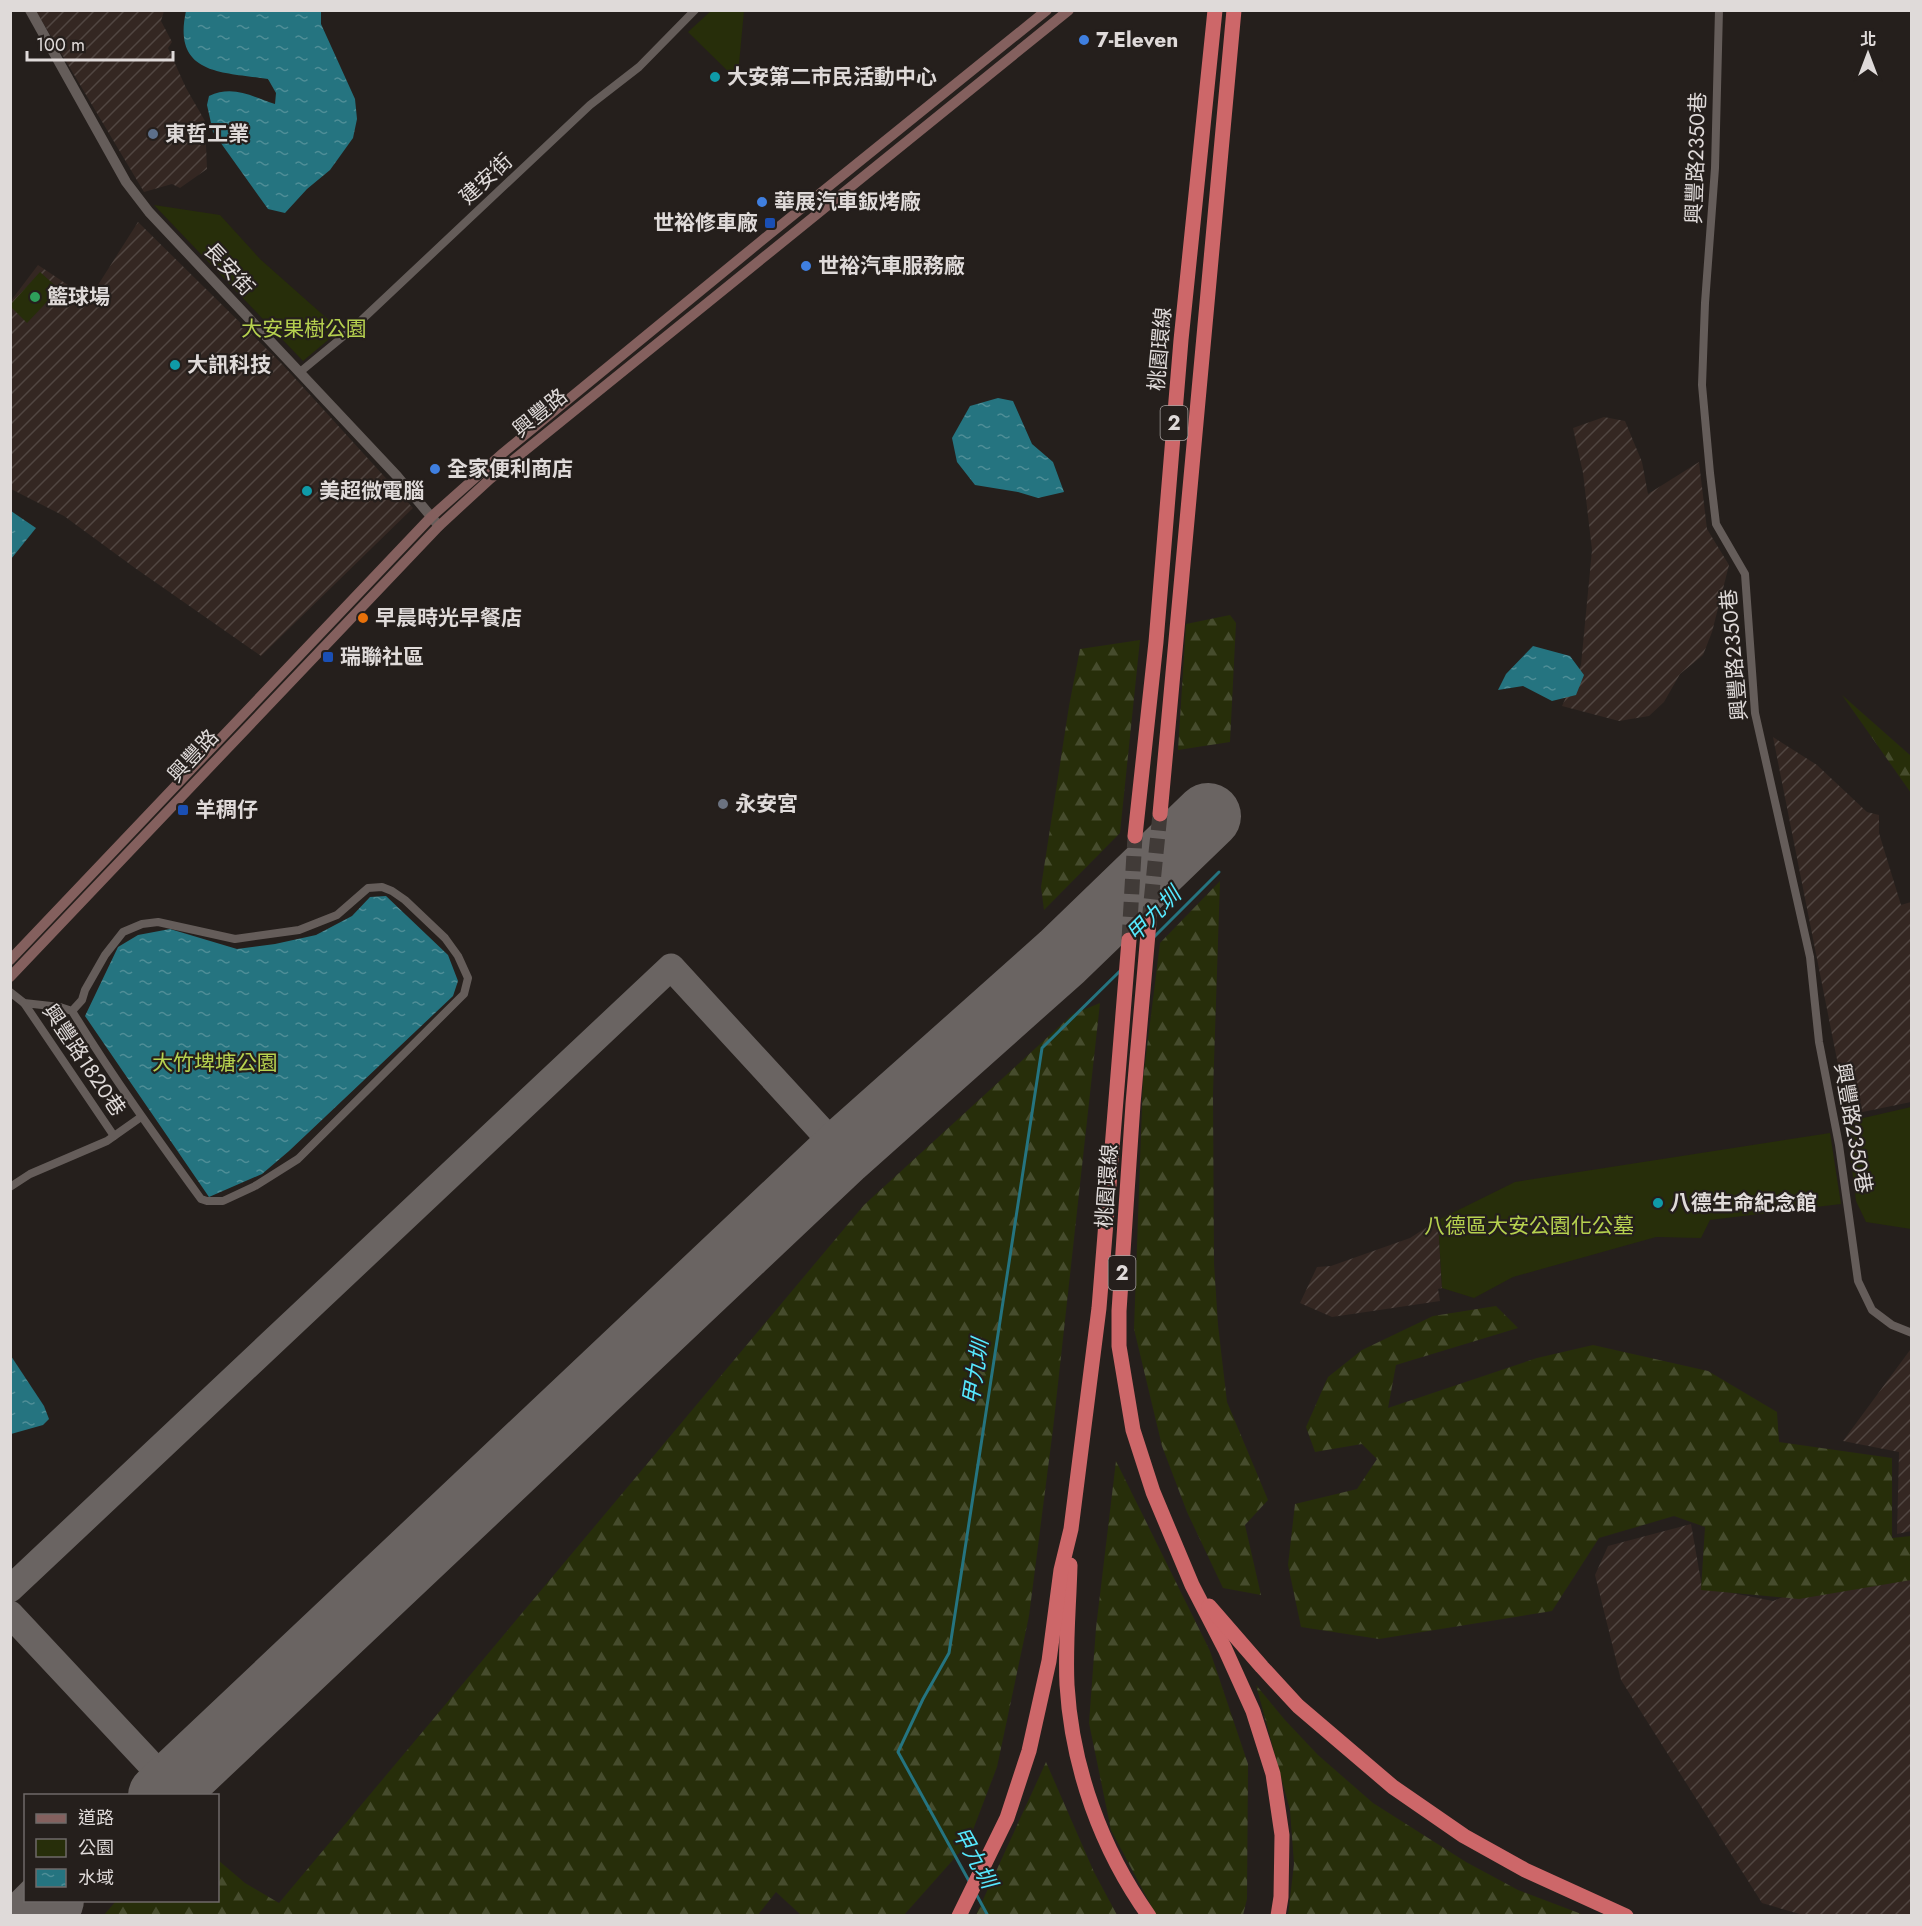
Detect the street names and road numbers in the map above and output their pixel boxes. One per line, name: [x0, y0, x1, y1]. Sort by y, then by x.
street label: 興豐路2350巷: [1679, 92, 1713, 224]
street label: 建安街: [453, 147, 519, 211]
street label: 長安街: [197, 236, 261, 302]
street label: 桃園環線: [1141, 306, 1179, 392]
street label: 興豐路: [506, 382, 574, 444]
road number: 2: [1160, 406, 1188, 440]
street label: 興豐路2350巷: [1713, 588, 1755, 722]
street label: 興豐路: [161, 723, 225, 789]
street label: 興豐路1820巷: [35, 998, 133, 1122]
street label: 興豐路2350巷: [1827, 1060, 1879, 1196]
street label: 桃園環線: [1089, 1143, 1125, 1229]
road number: 2: [1108, 1256, 1136, 1290]

